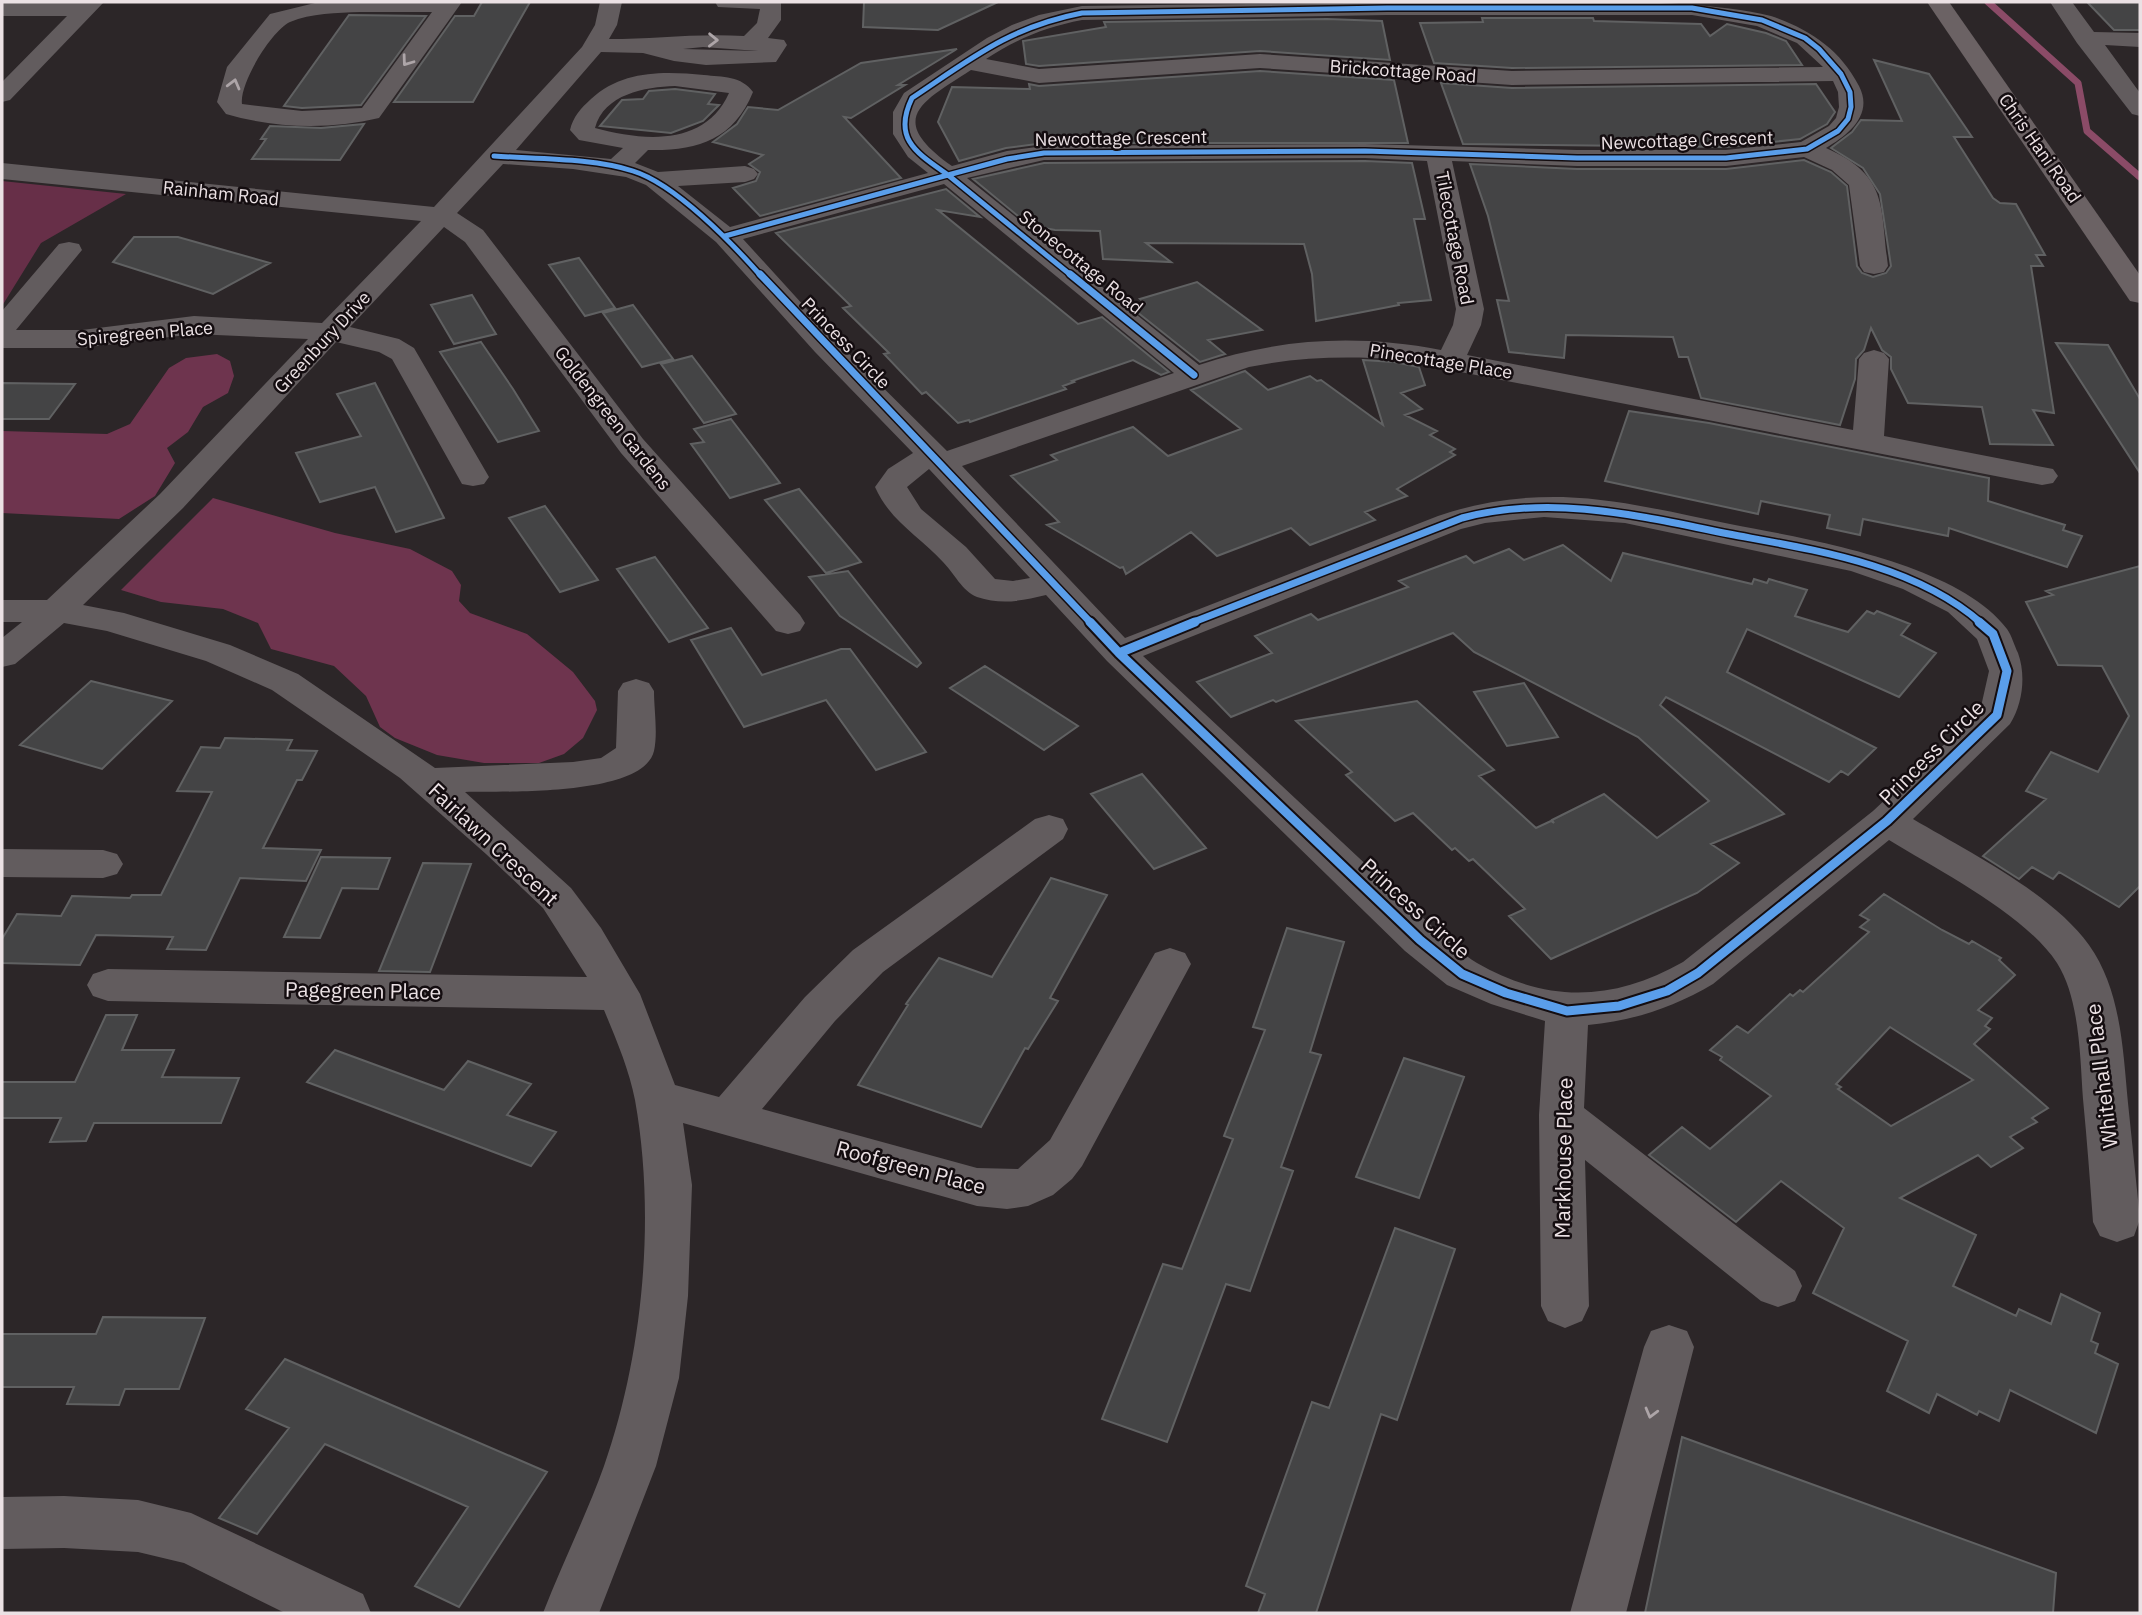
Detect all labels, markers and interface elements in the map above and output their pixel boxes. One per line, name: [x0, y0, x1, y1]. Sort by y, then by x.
one-way arrow: [708, 32, 718, 48]
one-way arrow: [403, 54, 415, 66]
street label: Brickcottage Road: [1329, 54, 1477, 88]
one-way arrow: [226, 79, 240, 91]
street label: Chris Hani Road: [1994, 89, 2086, 207]
street label: Newcottage Crescent: [1035, 125, 1207, 151]
street label: Newcottage Crescent: [1600, 125, 1774, 155]
street label: Tilecottage Road: [1431, 169, 1479, 307]
street label: Rainham Road: [162, 175, 280, 211]
street label: Stonecottage Road: [1014, 205, 1148, 319]
street label: Greenbury Drive: [269, 286, 375, 398]
street label: Princess Circle: [797, 292, 896, 394]
street label: Spiregreen Place: [76, 316, 214, 350]
street label: Pinecottage Place: [1368, 338, 1514, 384]
street label: Goldengreen Gardens: [550, 341, 676, 495]
street label: Princess Circle: [1872, 693, 1990, 811]
street label: Fairlawn Crescent: [423, 776, 565, 912]
street label: Princess Circle: [1355, 851, 1477, 965]
street label: Pagegreen Place: [285, 975, 441, 1005]
street label: Whitehall Place: [2078, 1002, 2124, 1150]
street label: Markhouse Place: [1548, 1077, 1578, 1239]
street label: Roofgreen Place: [833, 1134, 989, 1200]
one-way arrow: [1645, 1407, 1659, 1419]

